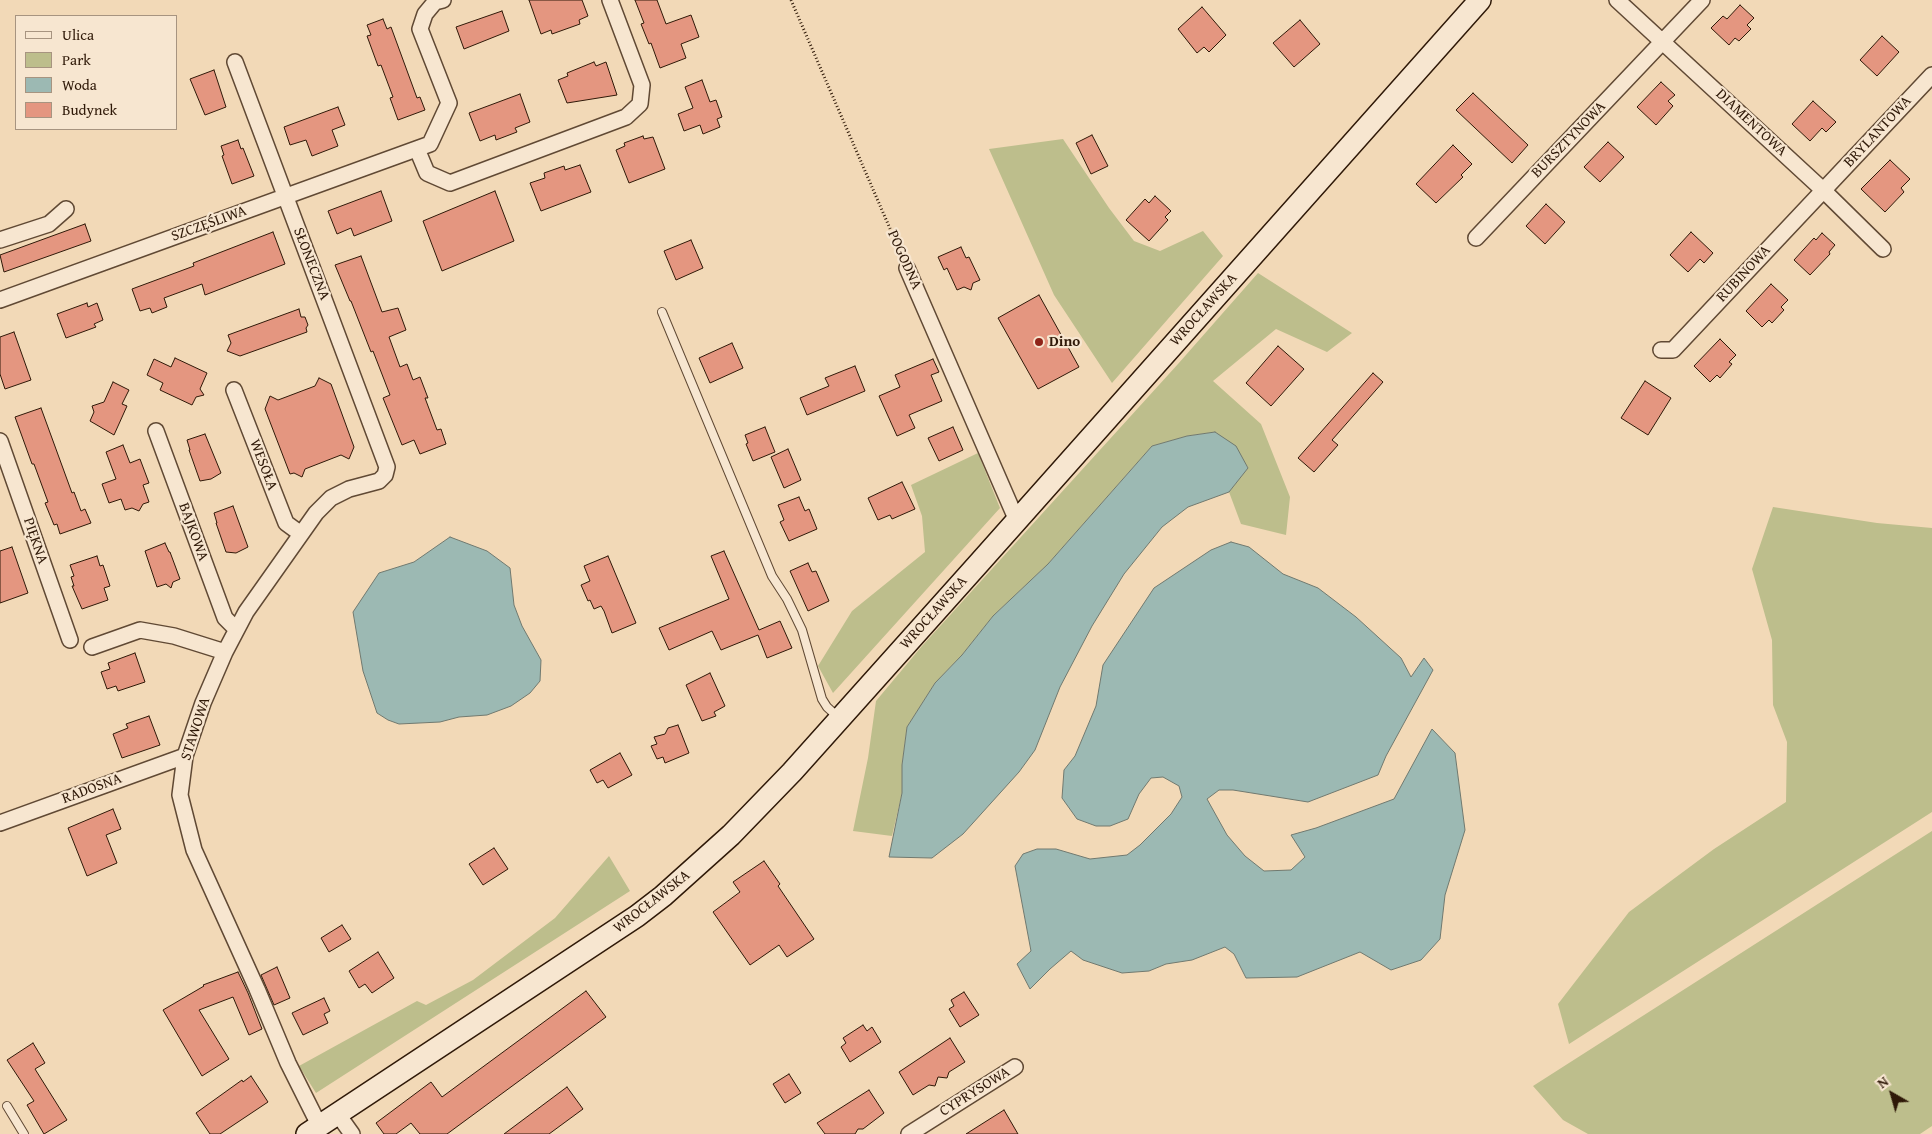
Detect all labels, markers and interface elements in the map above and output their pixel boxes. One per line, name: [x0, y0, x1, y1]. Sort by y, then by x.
legend: [15, 15, 178, 130]
text: Ulica: [62, 24, 94, 45]
text: Park: [62, 49, 91, 70]
text: Woda: [62, 74, 97, 95]
street label: DIAMENTOWA: [1712, 85, 1790, 161]
street label: BRYLANTOWA: [1841, 93, 1915, 171]
street label: BURSZTYNOWA: [1528, 98, 1610, 182]
text: Budynek: [62, 99, 117, 120]
street label: SZCZĘŚLIWA: [169, 202, 249, 246]
street label: SŁONECZNA: [289, 225, 333, 303]
street label: POGODNA: [883, 227, 925, 293]
street label: RUBINOWA: [1713, 242, 1775, 306]
street label: WROCŁAWSKA: [1166, 270, 1242, 350]
place label: Dino: [1049, 333, 1080, 351]
marker: Dino: [1033, 336, 1045, 348]
street label: WESOŁA: [245, 437, 281, 493]
street label: BAJKOWA: [174, 500, 212, 564]
street label: PIĘKNA: [19, 515, 51, 567]
street label: WROCŁAWSKA: [896, 573, 972, 653]
street label: STAWOWA: [177, 695, 215, 763]
street label: RADOSNA: [60, 770, 124, 808]
street label: WROCŁAWSKA: [610, 867, 694, 937]
street label: CYPRYSOWA: [936, 1063, 1014, 1121]
north arrow: [1867, 1069, 1917, 1119]
text: N: [1873, 1071, 1893, 1093]

